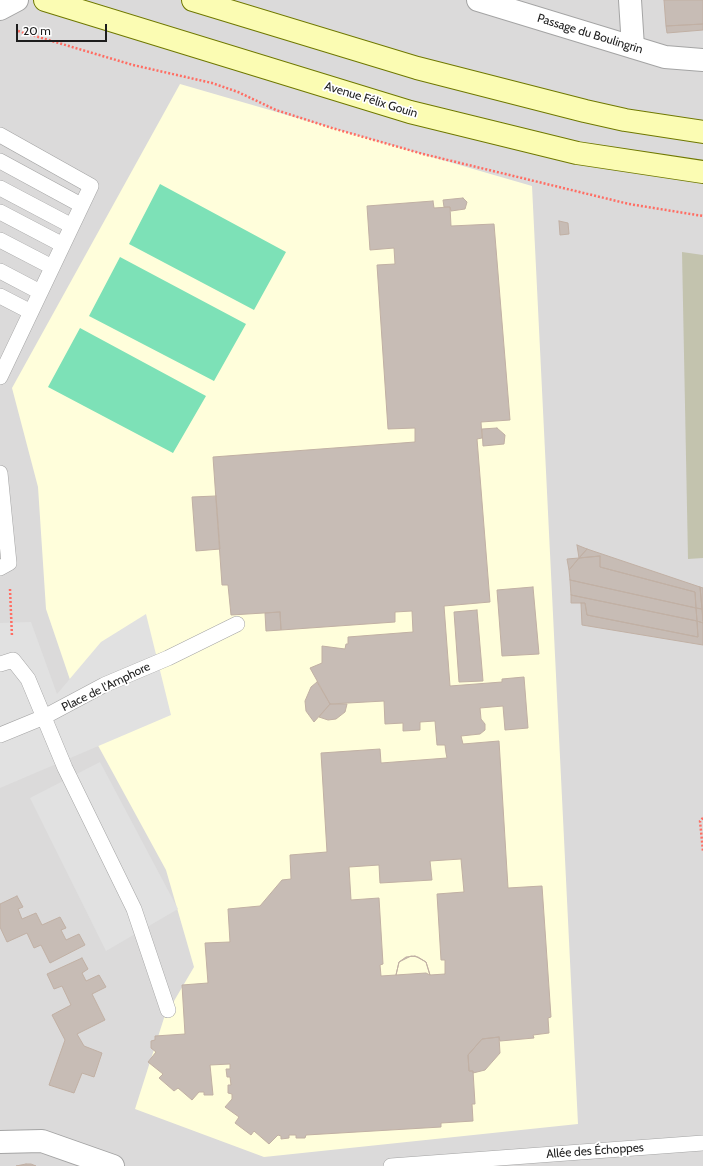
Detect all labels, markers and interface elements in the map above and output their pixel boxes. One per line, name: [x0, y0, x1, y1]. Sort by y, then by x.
street label: Passage du Boulingrin: [535, 11, 645, 57]
scale bar: [18, 16, 109, 42]
text: 20 m: [23, 23, 51, 38]
street label: Avenue Félix Gouin: [323, 79, 419, 121]
street label: Place de l'Amphore: [59, 659, 153, 715]
street label: Allée des Échoppes: [546, 1140, 644, 1162]

